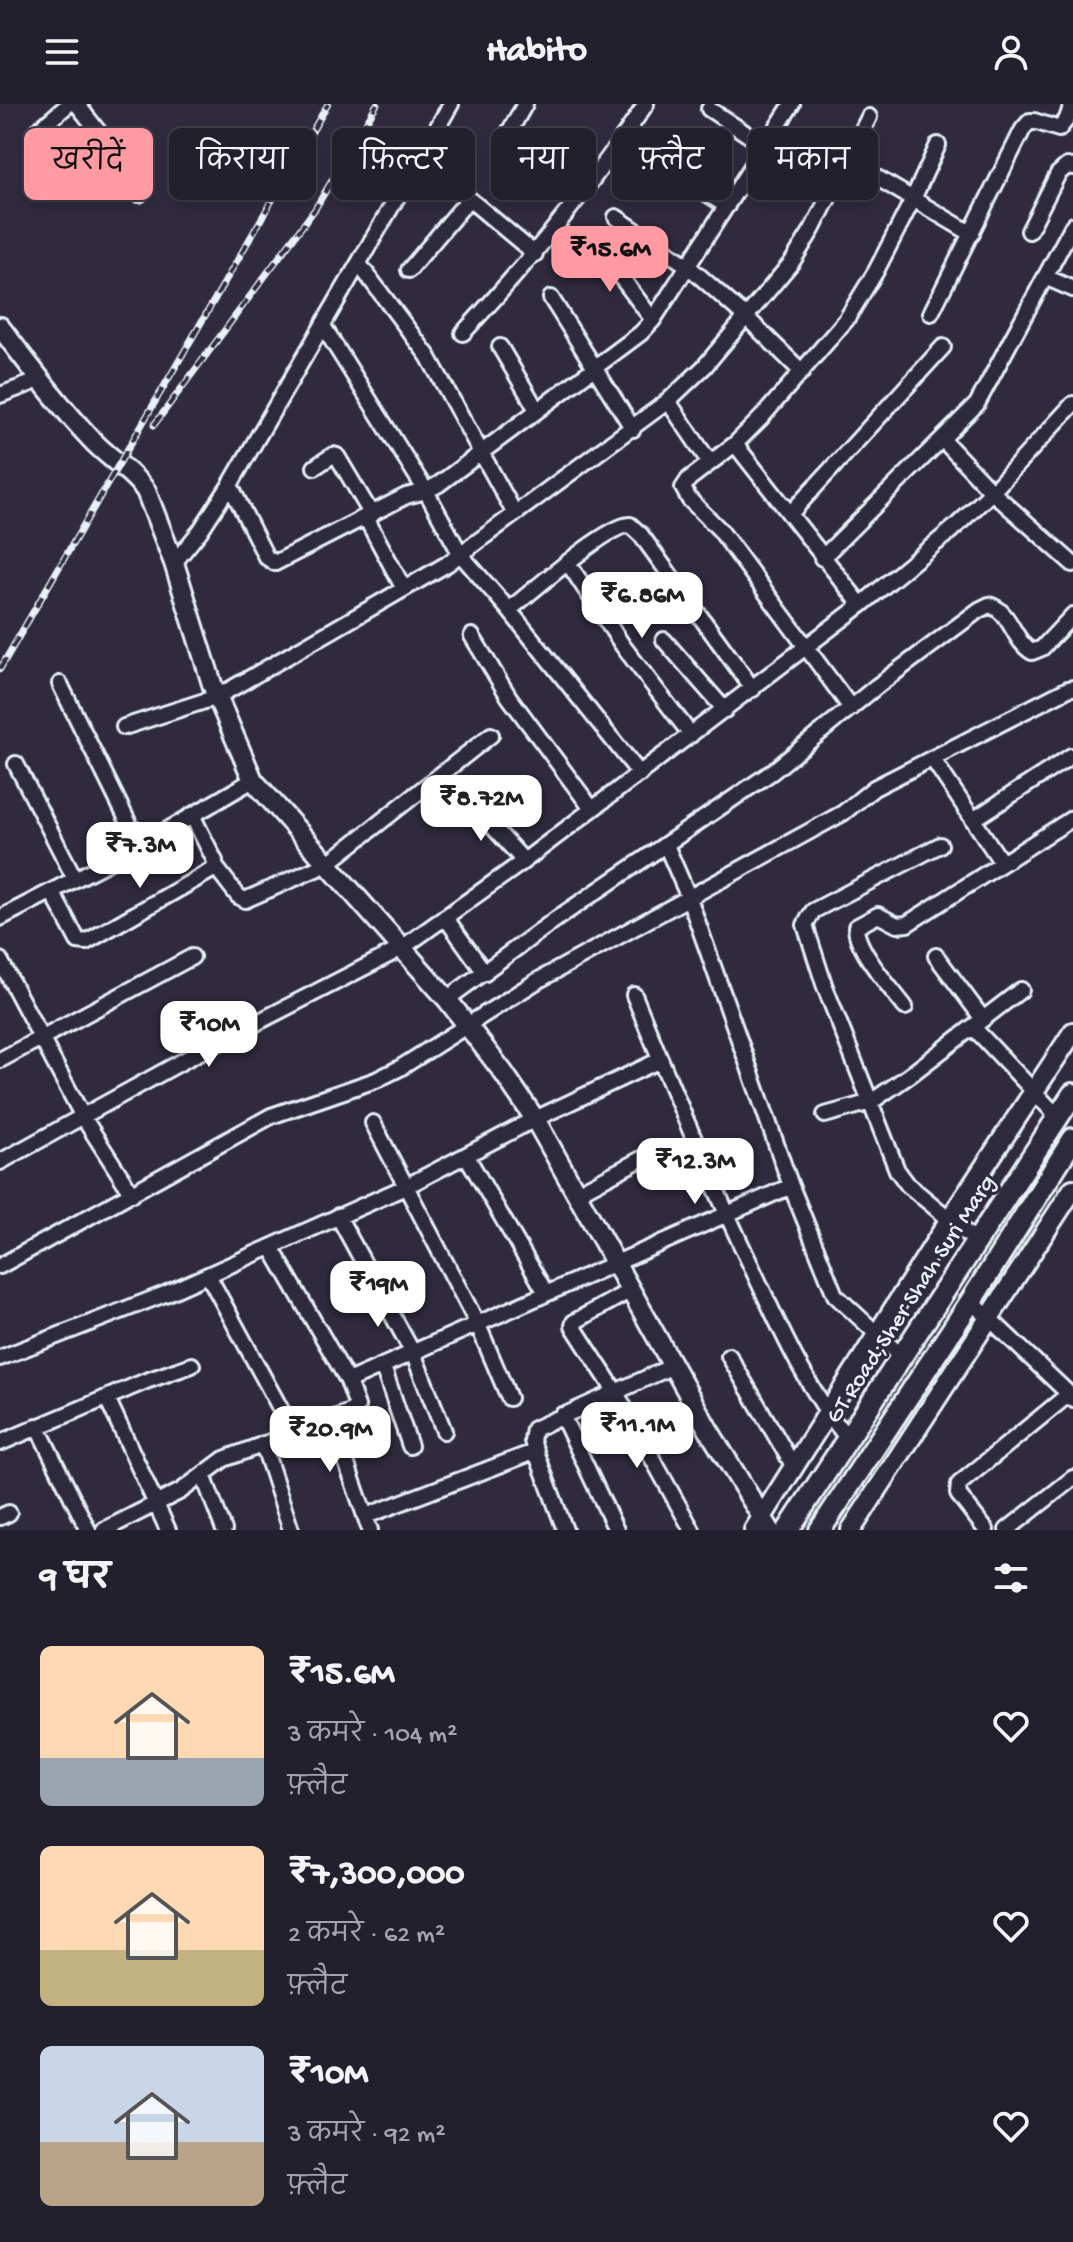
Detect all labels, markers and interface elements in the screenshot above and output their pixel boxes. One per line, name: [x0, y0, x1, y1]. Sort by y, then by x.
icon: menu: [40, 30, 84, 74]
icon: person: [989, 30, 1033, 74]
text: Habito: [486, 31, 587, 74]
chip: खरीदें: [24, 128, 153, 200]
chip: किराया: [169, 128, 316, 200]
chip: फ़िल्टर: [332, 128, 475, 200]
chip: नया: [491, 128, 596, 200]
chip: फ़्लैट: [612, 128, 732, 200]
chip: मकान: [748, 128, 878, 200]
pin: ₹15.6M: [545, 226, 675, 294]
text: ₹15.6M: [569, 236, 651, 267]
pin: ₹6.86M: [577, 572, 707, 640]
text: ₹6.86M: [600, 582, 684, 613]
pin: ₹8.72M: [416, 775, 546, 843]
text: ₹8.72M: [439, 785, 523, 816]
pin: ₹7.3M: [84, 822, 196, 890]
text: ₹7.3M: [104, 832, 176, 863]
pin: ₹10M: [162, 1001, 256, 1069]
text: ₹10M: [178, 1011, 240, 1042]
pin: ₹12.3M: [630, 1138, 760, 1206]
text: ₹12.3M: [655, 1148, 735, 1179]
street label: GT Road;Sher Shah Suri Marg: [821, 1170, 1003, 1430]
pin: ₹19M: [331, 1261, 425, 1329]
text: ₹19M: [348, 1271, 408, 1302]
pin: ₹11.1M: [572, 1402, 702, 1470]
pin: ₹20.9M: [265, 1406, 395, 1474]
text: ₹11.1M: [599, 1412, 675, 1443]
text: ₹20.9M: [288, 1416, 372, 1447]
icon: filters: [989, 1556, 1033, 1600]
text: 9 घर: [40, 1561, 110, 1601]
text: ₹15.6M: [288, 1656, 394, 1696]
icon: home: [104, 1678, 200, 1774]
icon: heart: [989, 1704, 1033, 1748]
text: 3 कमरे · 104 m²: [288, 1721, 457, 1752]
text: फ़्लैट: [288, 1774, 347, 1805]
text: ₹7,300,000: [288, 1856, 465, 1896]
icon: home: [104, 1878, 200, 1974]
icon: heart: [989, 1904, 1033, 1948]
text: 2 कमरे · 62 m²: [288, 1921, 445, 1952]
text: फ़्लैट: [288, 1974, 347, 2005]
text: ₹10M: [288, 2056, 368, 2096]
icon: home: [104, 2078, 200, 2174]
icon: heart: [989, 2104, 1033, 2148]
text: 3 कमरे · 92 m²: [288, 2121, 446, 2152]
text: फ़्लैट: [288, 2174, 347, 2205]

